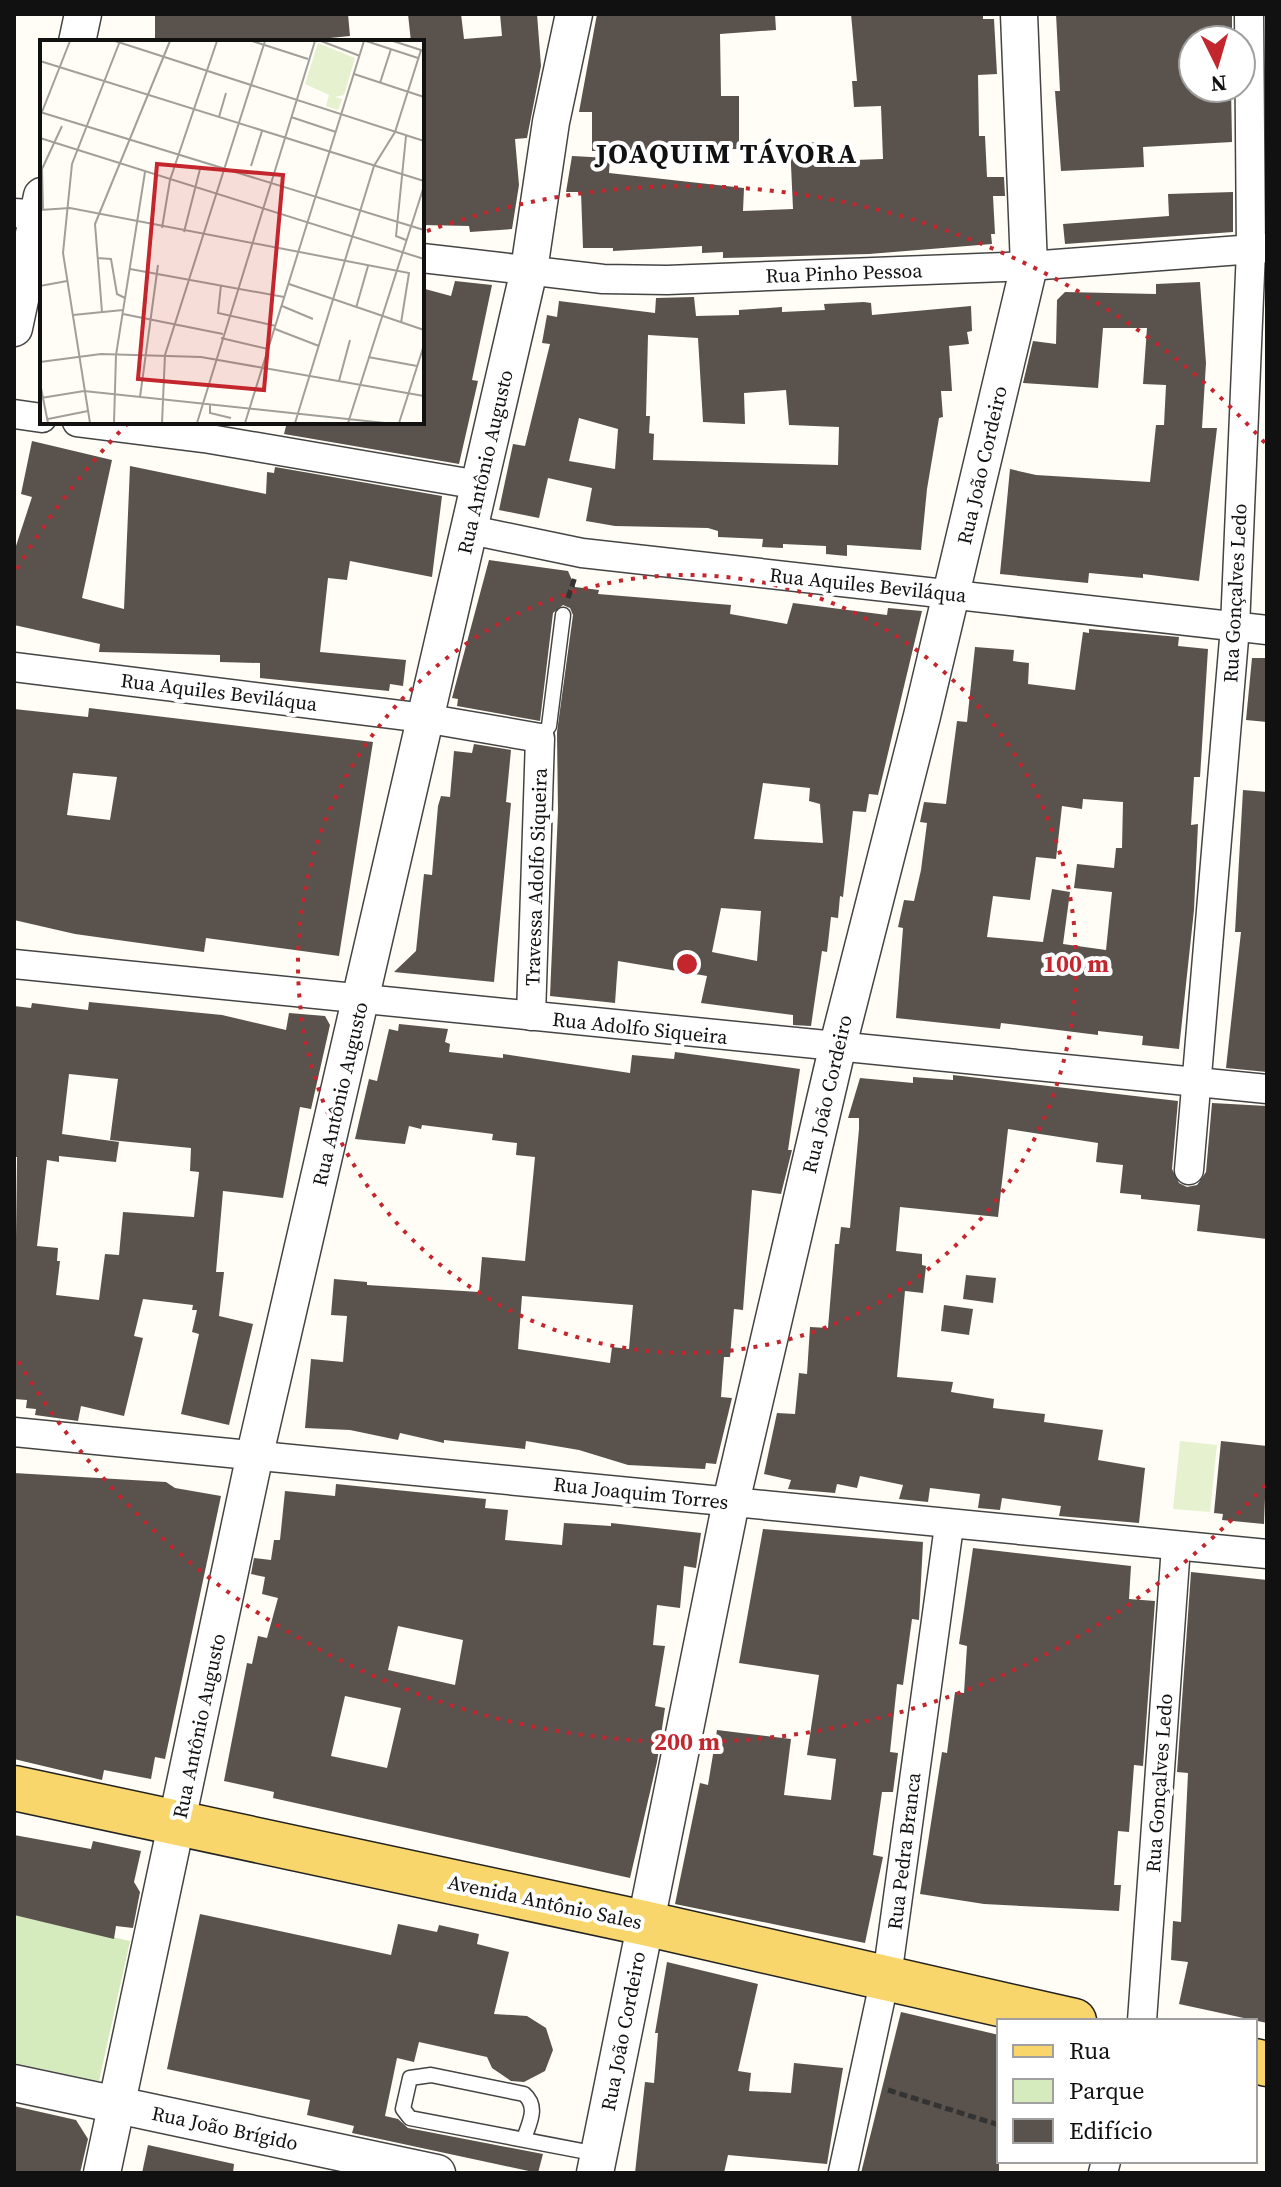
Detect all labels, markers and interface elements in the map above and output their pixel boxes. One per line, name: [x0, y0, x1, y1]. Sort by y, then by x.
north arrow: [1177, 24, 1257, 104]
inset map: [40, 40, 424, 424]
text: N: [1209, 68, 1228, 100]
district label: JOAQUIM TÁVORA: [594, 134, 858, 172]
street label: Rua Pinho Pessoa: [765, 256, 924, 290]
street label: Rua Antônio Augusto: [450, 367, 520, 557]
street label: Rua João Cordeiro: [950, 383, 1014, 547]
street label: Rua Gonçalves Ledo: [1216, 503, 1254, 683]
street label: Rua Aquiles Beviláqua: [768, 561, 969, 609]
street label: Rua Aquiles Beviláqua: [119, 666, 320, 718]
street label: Travessa Adolfo Siqueira: [518, 767, 554, 987]
text: 100 m: [1043, 947, 1109, 980]
centre of rings: [673, 950, 701, 978]
street label: Rua Antônio Augusto: [305, 999, 375, 1189]
street label: Rua Adolfo Siqueira: [551, 1005, 730, 1051]
street label: Rua João Cordeiro: [795, 1012, 859, 1176]
street label: Rua Joaquim Torres: [552, 1470, 730, 1516]
street label: Rua Antônio Augusto: [166, 1631, 232, 1821]
street label: Rua Gonçalves Ledo: [1139, 1693, 1179, 1873]
text: 200 m: [654, 1725, 720, 1758]
street label: Rua Pedra Branca: [880, 1770, 928, 1931]
street label: Avenida Antônio Sales: [445, 1868, 645, 1936]
street label: Rua João Cordeiro: [594, 1949, 652, 2113]
legend: [997, 2019, 1257, 2163]
text: Rua: [1069, 2034, 1111, 2067]
text: Parque: [1069, 2074, 1145, 2107]
street label: Rua João Brígido: [149, 2099, 301, 2157]
text: Edifício: [1069, 2114, 1153, 2147]

